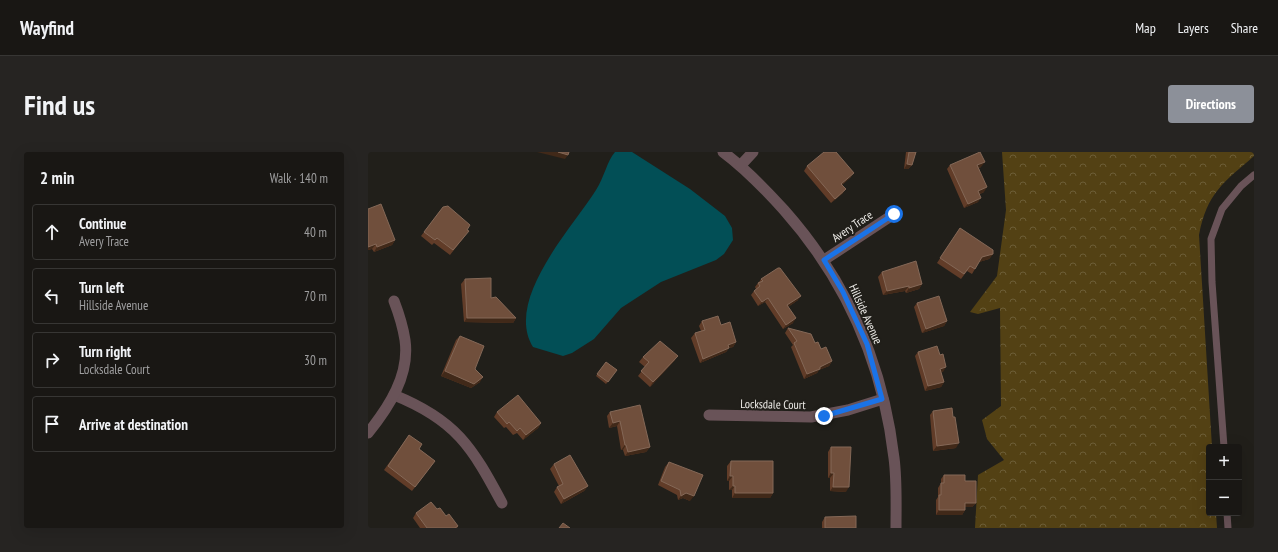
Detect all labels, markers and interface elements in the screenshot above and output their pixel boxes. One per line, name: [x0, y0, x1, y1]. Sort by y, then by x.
text: Wayfind: [20, 16, 74, 40]
text: Map: [1135, 19, 1156, 37]
text: Layers: [1178, 19, 1209, 37]
text: Share: [1231, 19, 1258, 37]
button: Directions: [1168, 85, 1254, 123]
text: Find us: [24, 86, 95, 123]
text: 2 min: [40, 167, 74, 189]
text: Walk · 140 m: [270, 170, 328, 187]
route start: [885, 205, 903, 223]
street label: Avery Trace: [829, 207, 875, 245]
text: Continue: [79, 214, 126, 233]
icon: ahead: [41, 221, 63, 243]
text: 40 m: [304, 224, 327, 241]
text: Avery Trace: [79, 233, 129, 250]
text: Turn left: [79, 278, 124, 297]
street label: Hillside Avenue: [846, 282, 886, 346]
icon: left: [41, 285, 63, 307]
text: 70 m: [304, 288, 327, 305]
text: Hillside Avenue: [79, 297, 148, 314]
text: Turn right: [79, 342, 131, 361]
icon: right: [41, 349, 63, 371]
text: 30 m: [304, 352, 327, 369]
text: Locksdale Court: [79, 361, 150, 378]
street label: Locksdale Court: [740, 396, 806, 412]
route end: [815, 407, 833, 425]
icon: arrive: [41, 413, 63, 435]
text: Arrive at destination: [79, 415, 188, 434]
map controls: [1206, 444, 1242, 516]
button: +: [1206, 444, 1242, 480]
button: −: [1206, 480, 1242, 516]

